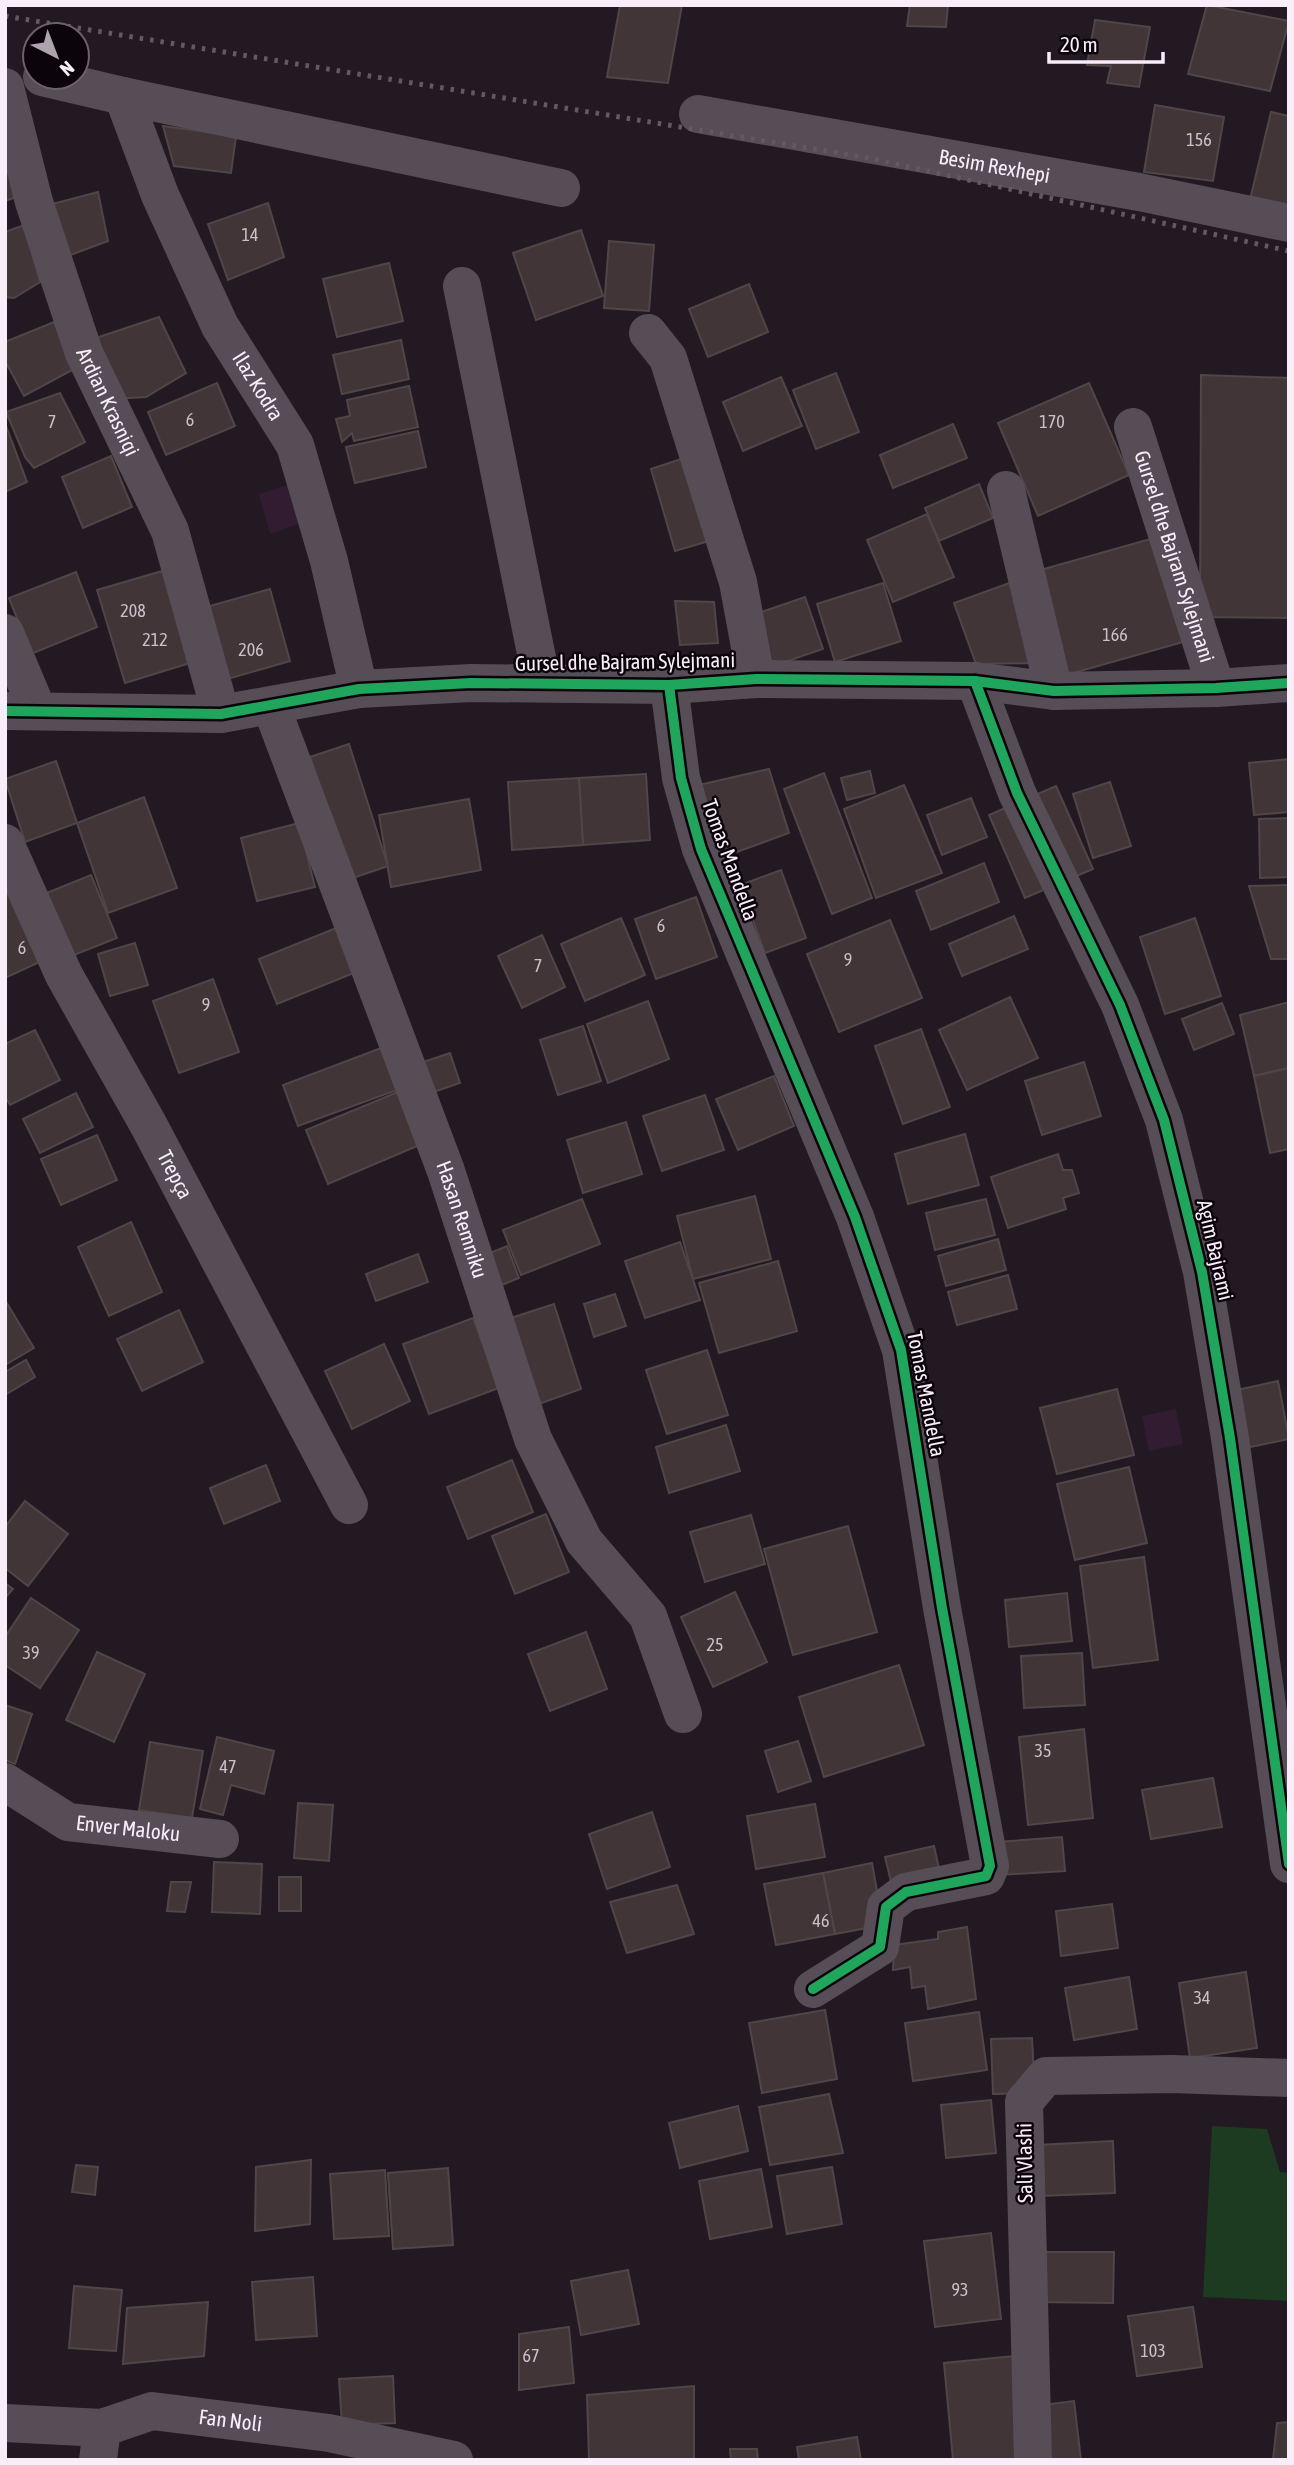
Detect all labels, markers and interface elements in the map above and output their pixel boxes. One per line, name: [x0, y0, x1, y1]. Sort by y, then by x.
north arrow: [21, 21, 91, 91]
scale bar: [1049, 21, 1163, 65]
text: 20 m: [1060, 32, 1098, 56]
text: N: [56, 57, 79, 81]
house number: 156: [1186, 129, 1212, 150]
street label: Besim Rexhepi: [937, 144, 1052, 187]
house number: 14: [242, 224, 258, 245]
street label: Ardian Krasniqi: [72, 343, 145, 460]
street label: Ilaz Kodra: [228, 347, 289, 424]
house number: 6: [186, 409, 194, 430]
house number: 7: [48, 411, 56, 432]
house number: 170: [1039, 411, 1065, 432]
street label: Gursel dhe Bajram Sylejmani: [1130, 448, 1220, 665]
house number: 208: [120, 600, 146, 621]
house number: 166: [1102, 624, 1128, 645]
house number: 212: [142, 629, 168, 650]
house number: 206: [238, 639, 264, 660]
street label: Gursel dhe Bajram Sylejmani: [515, 647, 735, 675]
street label: Tomas Mandella: [698, 796, 764, 924]
house number: 6: [657, 915, 665, 936]
house number: 6: [18, 937, 26, 958]
house number: 9: [844, 949, 852, 970]
house number: 7: [534, 955, 542, 976]
house number: 9: [202, 994, 210, 1015]
street label: Trepça: [153, 1146, 198, 1203]
street label: Hasan Remniku: [432, 1157, 493, 1281]
street label: Agim Bajrami: [1193, 1197, 1239, 1302]
street label: Tomas Mandella: [903, 1329, 951, 1459]
house number: 25: [707, 1634, 723, 1655]
house number: 39: [23, 1642, 39, 1663]
house number: 35: [1035, 1740, 1051, 1761]
house number: 47: [220, 1756, 236, 1777]
street label: Enver Maloku: [75, 1810, 181, 1845]
house number: 46: [813, 1910, 829, 1931]
house number: 34: [1194, 1987, 1210, 2008]
street label: Sali Vlashi: [1011, 2123, 1037, 2203]
house number: 93: [952, 2279, 968, 2300]
house number: 103: [1140, 2340, 1166, 2361]
house number: 67: [523, 2345, 539, 2366]
street label: Fan Noli: [198, 2404, 264, 2436]

